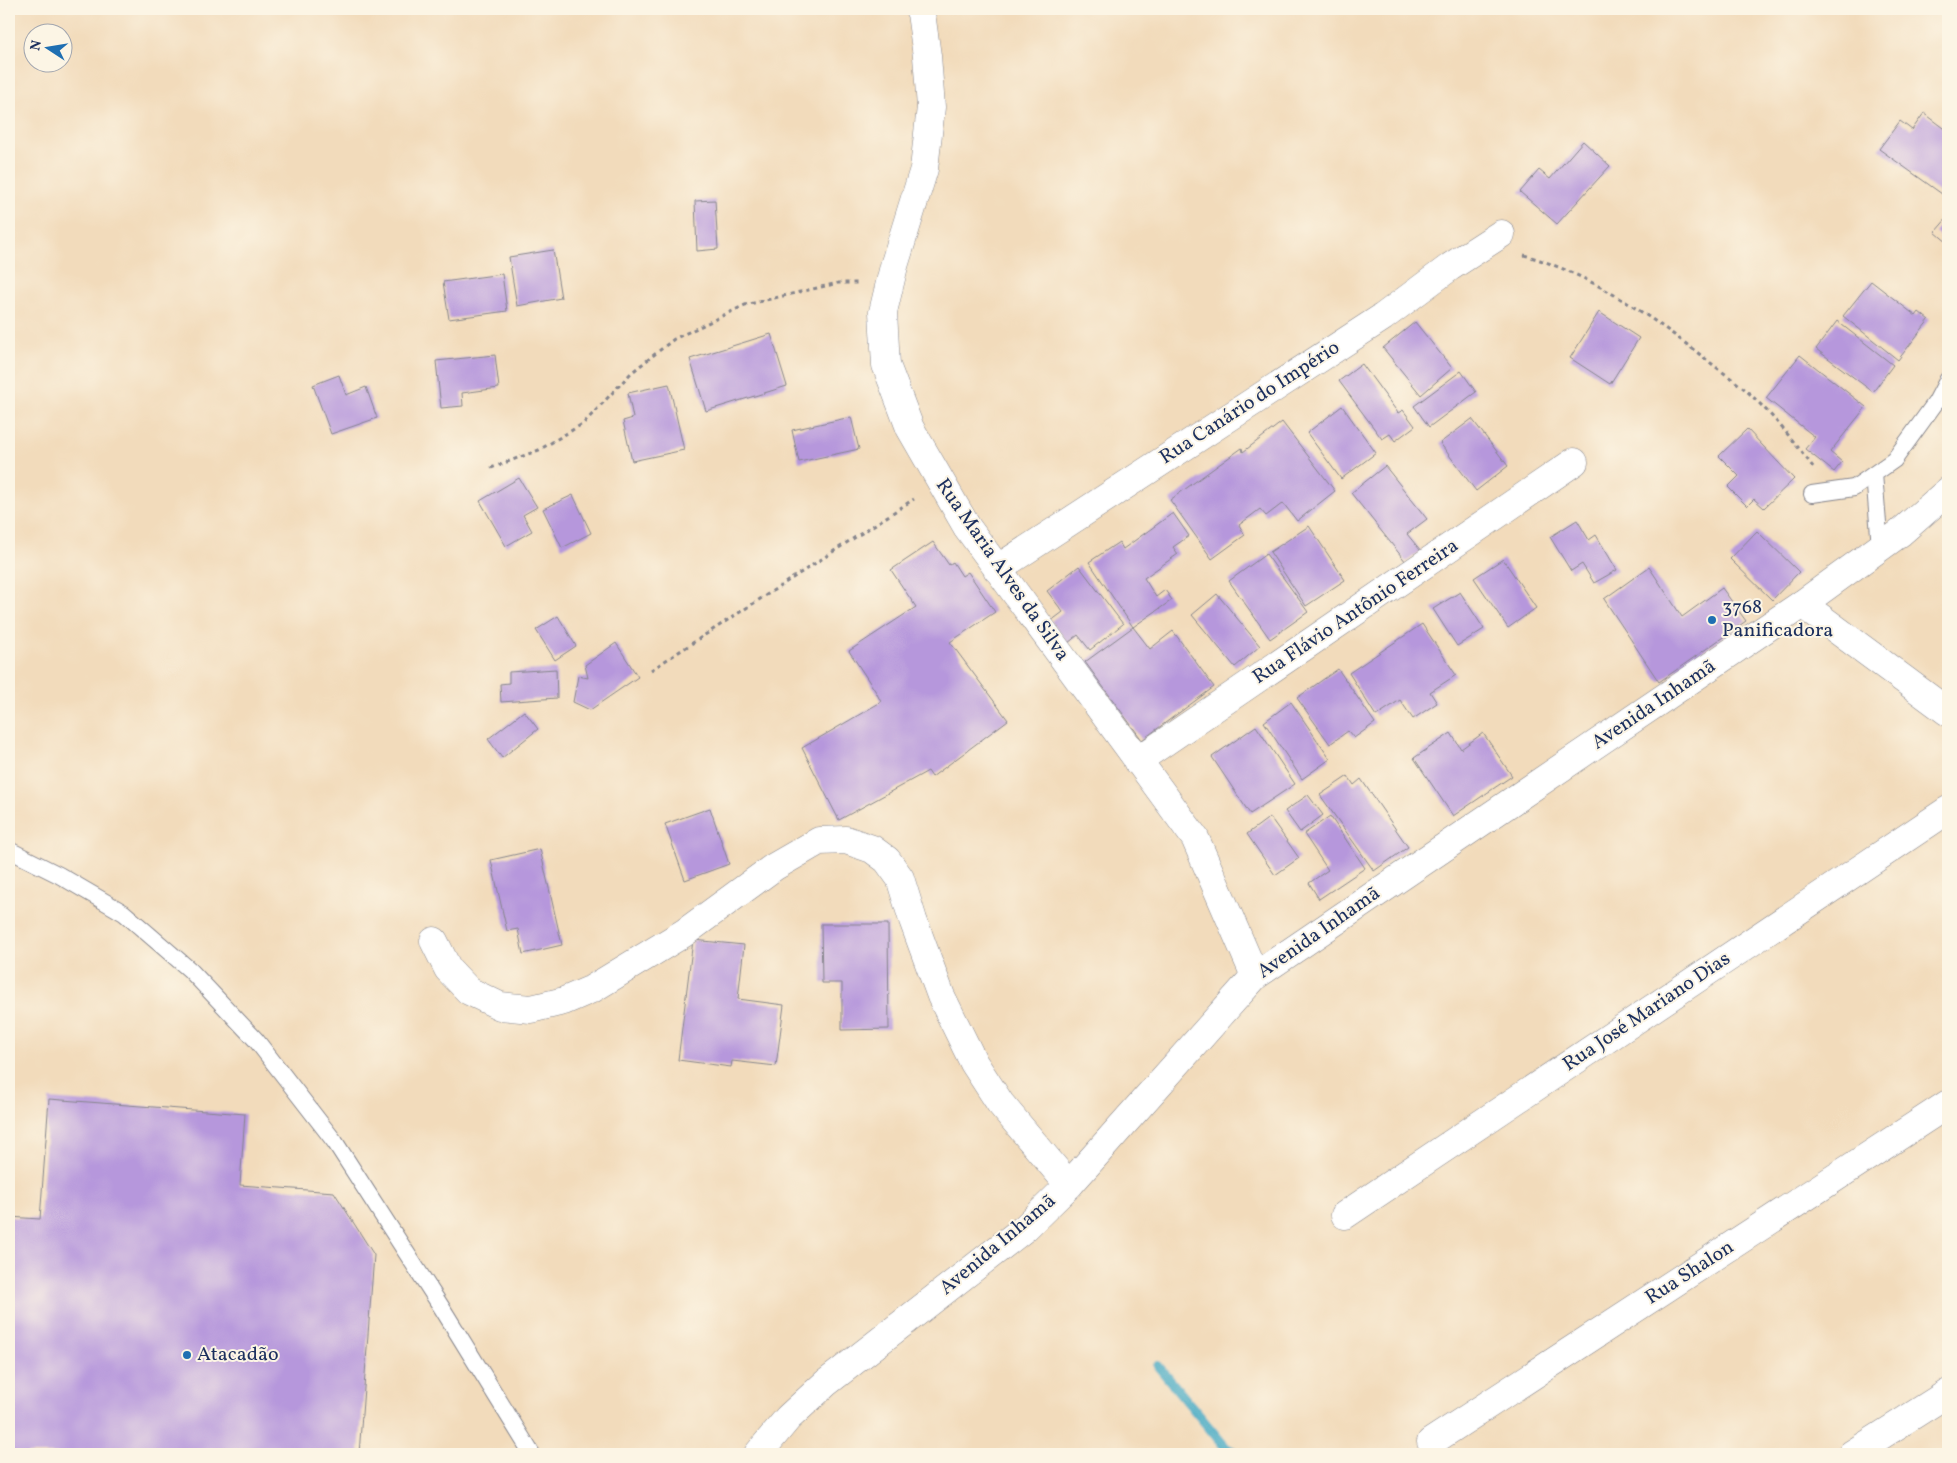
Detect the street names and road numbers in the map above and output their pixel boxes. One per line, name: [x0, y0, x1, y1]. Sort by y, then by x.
street label: Rua Canário do Império: [1154, 334, 1346, 472]
street label: Rua Maria Alves da Silva: [928, 473, 1076, 667]
street label: Rua Flávio Antônio Ferreira: [1247, 532, 1465, 692]
street label: Avenida Inhamã: [1586, 653, 1722, 757]
street label: Avenida Inhamã: [1252, 880, 1386, 986]
street label: Rua José Mariano Dias: [1558, 945, 1736, 1079]
street label: Avenida Inhamã: [934, 1188, 1062, 1302]
street label: Rua Shalon: [1640, 1234, 1740, 1312]

